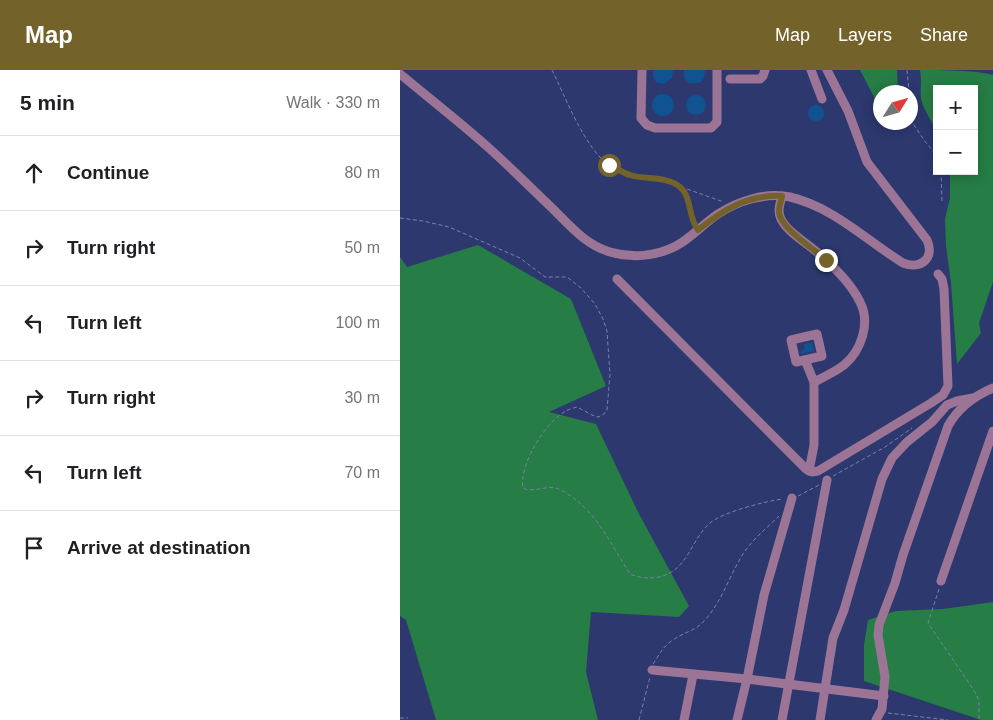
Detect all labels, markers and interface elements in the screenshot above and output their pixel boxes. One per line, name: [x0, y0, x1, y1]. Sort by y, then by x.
text: Map: [25, 21, 73, 48]
text: Map: [775, 25, 810, 45]
text: Layers: [838, 25, 892, 45]
text: Share: [920, 25, 968, 45]
north arrow: [873, 85, 918, 130]
map controls: [933, 85, 978, 175]
button: +: [933, 85, 978, 130]
text: 5 min: [20, 91, 75, 114]
text: Walk · 330 m: [286, 94, 380, 111]
button: −: [933, 130, 978, 175]
route start: [598, 154, 621, 177]
icon: ahead: [20, 159, 48, 187]
text: Continue: [67, 162, 149, 183]
text: 80 m: [344, 164, 380, 181]
icon: right: [20, 234, 48, 262]
text: Turn right: [67, 237, 155, 258]
text: 50 m: [344, 239, 380, 256]
route end: [815, 249, 838, 272]
icon: left: [20, 309, 48, 337]
text: Turn left: [67, 312, 142, 333]
text: 100 m: [336, 314, 380, 331]
icon: right: [20, 384, 48, 412]
text: Turn right: [67, 387, 155, 408]
text: 30 m: [344, 389, 380, 406]
icon: left: [20, 459, 48, 487]
text: Turn left: [67, 462, 142, 483]
text: 70 m: [344, 464, 380, 481]
icon: arrive: [20, 534, 48, 562]
text: Arrive at destination: [67, 537, 251, 558]

